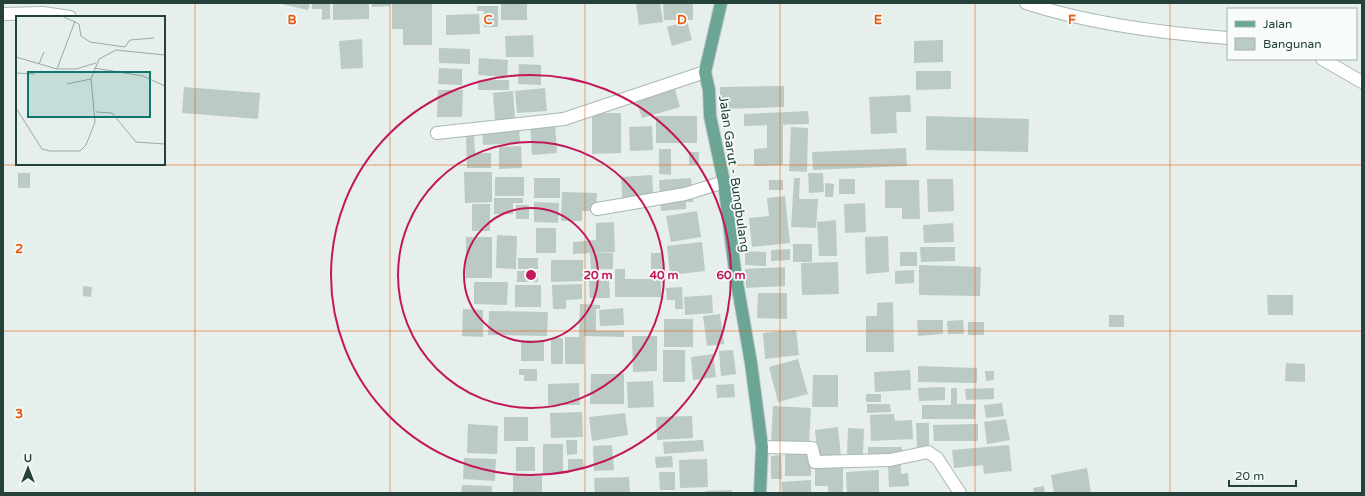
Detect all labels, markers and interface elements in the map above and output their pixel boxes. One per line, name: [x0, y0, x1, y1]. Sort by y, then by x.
legend: [1227, 8, 1357, 60]
text: B: [287, 12, 297, 28]
text: C: [483, 12, 493, 28]
text: D: [677, 12, 687, 28]
text: E: [874, 12, 882, 28]
text: F: [1068, 12, 1076, 28]
inset map: [16, 16, 165, 165]
text: Jalan: [1263, 17, 1292, 31]
text: Bangunan: [1263, 37, 1322, 51]
street label: Jalan Garut - Bungbulang: [715, 95, 753, 253]
text: 2: [15, 241, 23, 257]
centre of rings: [524, 268, 538, 282]
text: 20 m: [583, 268, 613, 282]
text: 40 m: [649, 268, 679, 282]
text: 60 m: [716, 268, 746, 282]
text: 3: [15, 406, 23, 422]
north arrow: [8, 448, 48, 488]
text: U: [24, 452, 32, 465]
scale bar: [1229, 462, 1296, 488]
text: 20 m: [1235, 469, 1264, 483]

